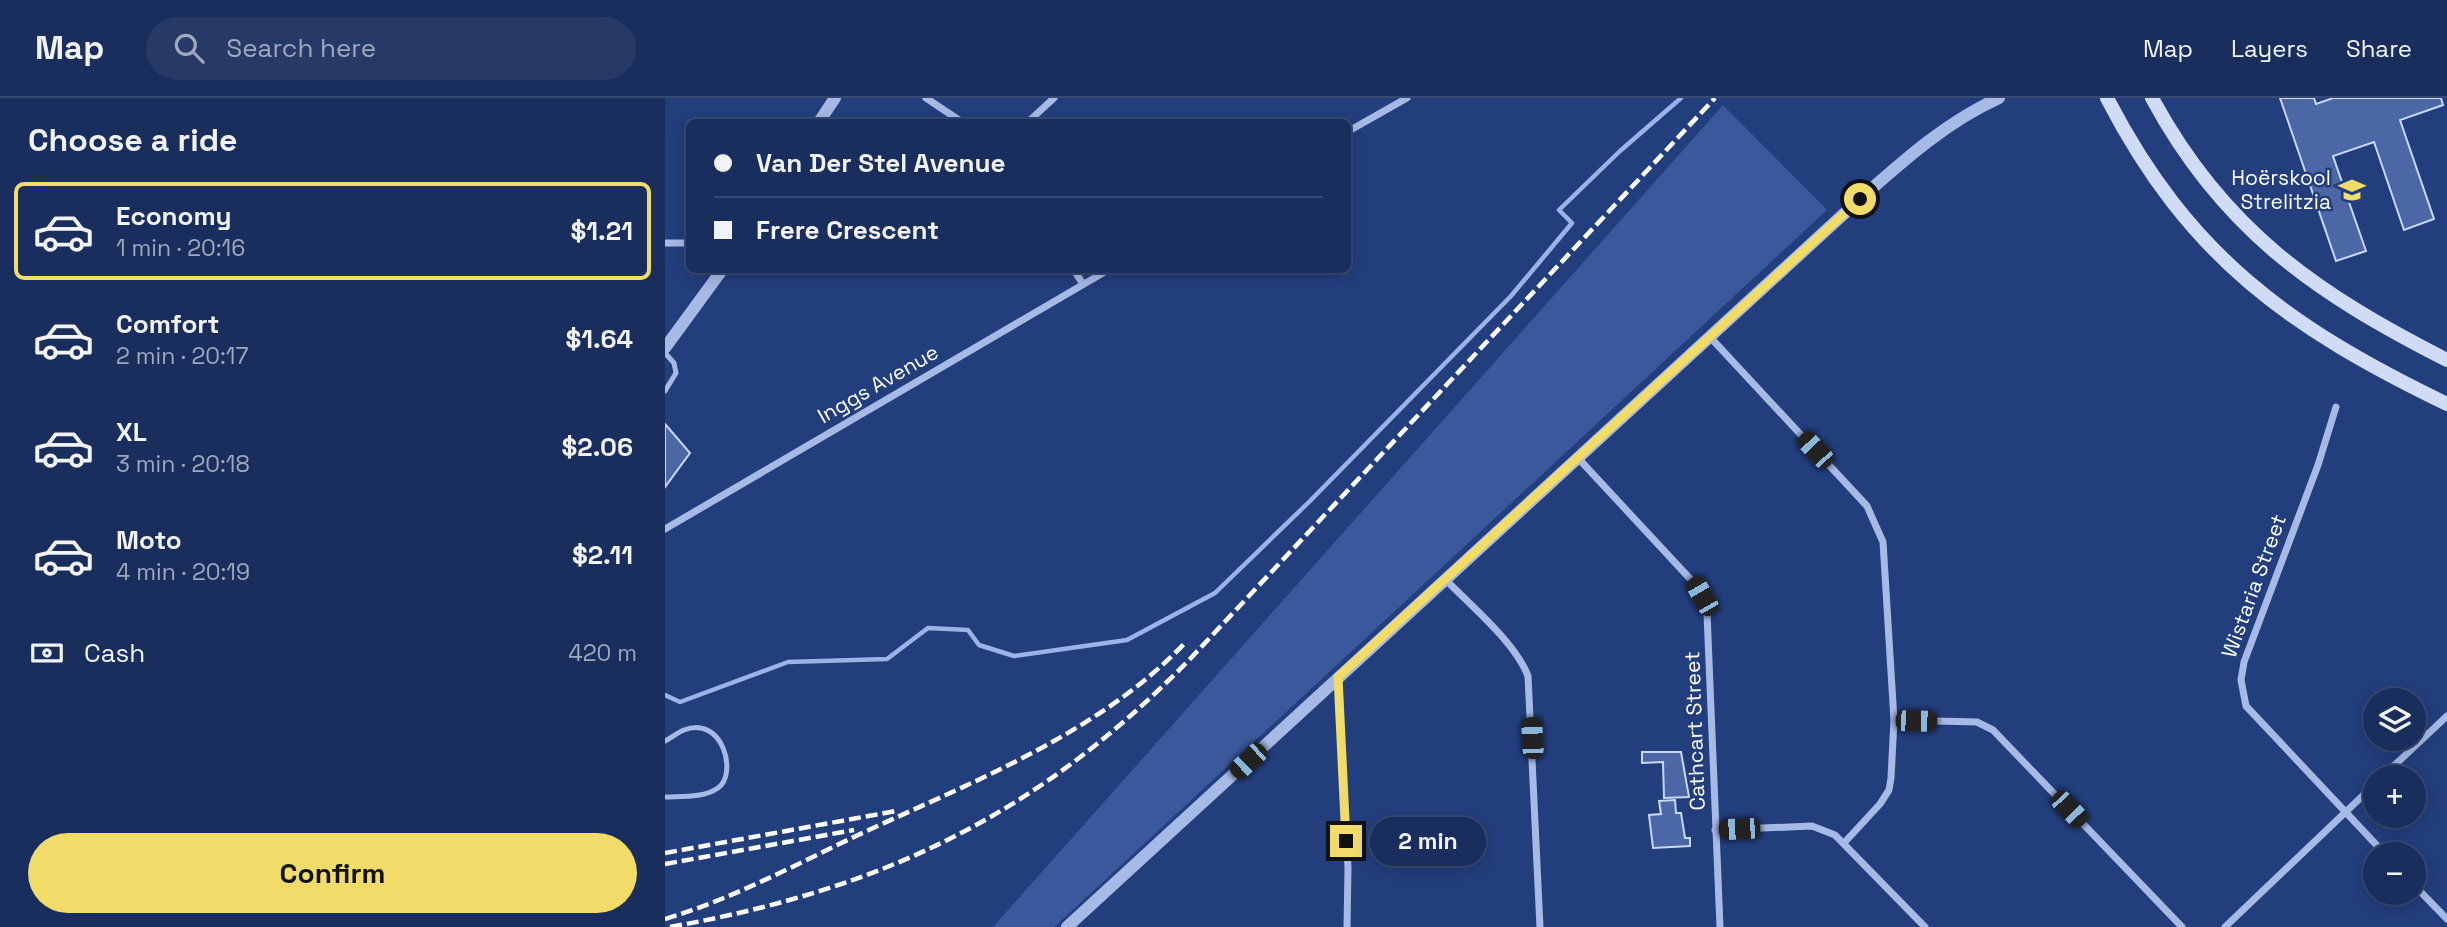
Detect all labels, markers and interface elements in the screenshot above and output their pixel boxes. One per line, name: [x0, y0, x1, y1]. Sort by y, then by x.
search box: [146, 17, 636, 80]
text: Map: [35, 27, 104, 69]
icon: search: [170, 29, 208, 67]
text: Search here: [226, 31, 376, 65]
text: Map: [2143, 33, 2193, 64]
text: Layers: [2231, 33, 2308, 64]
text: Share: [2346, 33, 2412, 64]
text: Choose a ride: [28, 120, 238, 160]
text: Van Der Stel Avenue: [756, 146, 1005, 180]
place label: Hoërskool Strelitzia: [2231, 164, 2331, 215]
school or university icon: Hoërskool Strelitzia: [2337, 175, 2367, 205]
route start: [1844, 183, 1876, 215]
text: Economy: [116, 199, 232, 233]
icon: car: [32, 200, 95, 263]
text: Frere Crescent: [756, 213, 939, 247]
text: $1.21: [571, 214, 633, 248]
text: 1 min · 20:16: [116, 233, 245, 263]
text: Comfort: [116, 307, 219, 341]
icon: car: [32, 308, 95, 371]
text: $1.64: [565, 322, 633, 356]
street label: Inggs Avenue: [812, 338, 943, 429]
text: 2 min · 20:17: [116, 341, 248, 371]
text: XL: [116, 415, 147, 449]
icon: car: [32, 416, 95, 479]
car: [1793, 427, 1838, 473]
text: $2.06: [561, 430, 633, 464]
text: 3 min · 20:18: [116, 449, 250, 479]
street label: Wistaria Street: [2215, 510, 2292, 661]
text: Moto: [116, 523, 182, 557]
icon: car: [32, 524, 95, 587]
text: $2.11: [572, 538, 633, 572]
text: 4 min · 20:19: [116, 557, 250, 587]
car: [1683, 573, 1722, 619]
icon: cash: [28, 634, 66, 672]
text: Cash: [84, 636, 145, 670]
text: 420 m: [568, 638, 637, 668]
street label: Cathcart Street: [1678, 651, 1711, 811]
map controls: [2363, 688, 2426, 905]
button: layers: [2363, 688, 2426, 751]
car: [1895, 710, 1938, 732]
car: [1521, 716, 1544, 760]
car: [1226, 739, 1271, 783]
button: +: [2363, 765, 2426, 828]
car: [2047, 787, 2092, 831]
callout: 2 min: [1371, 816, 1486, 866]
car: [1718, 818, 1761, 840]
route end: [1330, 825, 1362, 857]
text: 2 min: [1398, 826, 1458, 856]
button: Confirm: [28, 833, 637, 913]
button: −: [2363, 842, 2426, 905]

